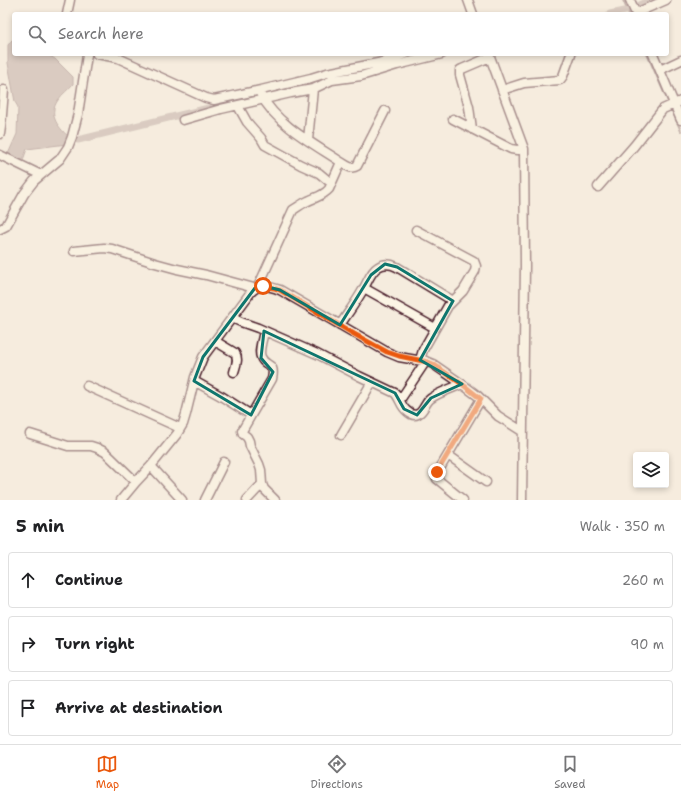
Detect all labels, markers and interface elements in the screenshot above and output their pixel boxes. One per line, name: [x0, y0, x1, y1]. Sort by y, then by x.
search box: [12, 12, 669, 56]
icon: search: [26, 23, 48, 45]
text: Search here: [58, 24, 144, 44]
route start: [254, 277, 272, 295]
map controls: [633, 452, 669, 488]
button: layers: [633, 452, 669, 488]
route end: [428, 463, 446, 481]
text: 5 min: [16, 515, 64, 537]
text: Walk · 350 m: [580, 518, 665, 535]
icon: ahead: [17, 569, 39, 591]
text: Continue: [55, 570, 123, 590]
text: 260 m: [622, 572, 664, 589]
icon: right: [17, 633, 39, 655]
text: Turn right: [55, 634, 135, 654]
text: 90 m: [630, 636, 664, 653]
icon: arrive: [17, 697, 39, 719]
text: Arrive at destination: [55, 698, 223, 718]
tab: Map: [96, 753, 119, 792]
tab: Directions: [310, 753, 363, 792]
tab: Saved: [554, 753, 585, 792]

